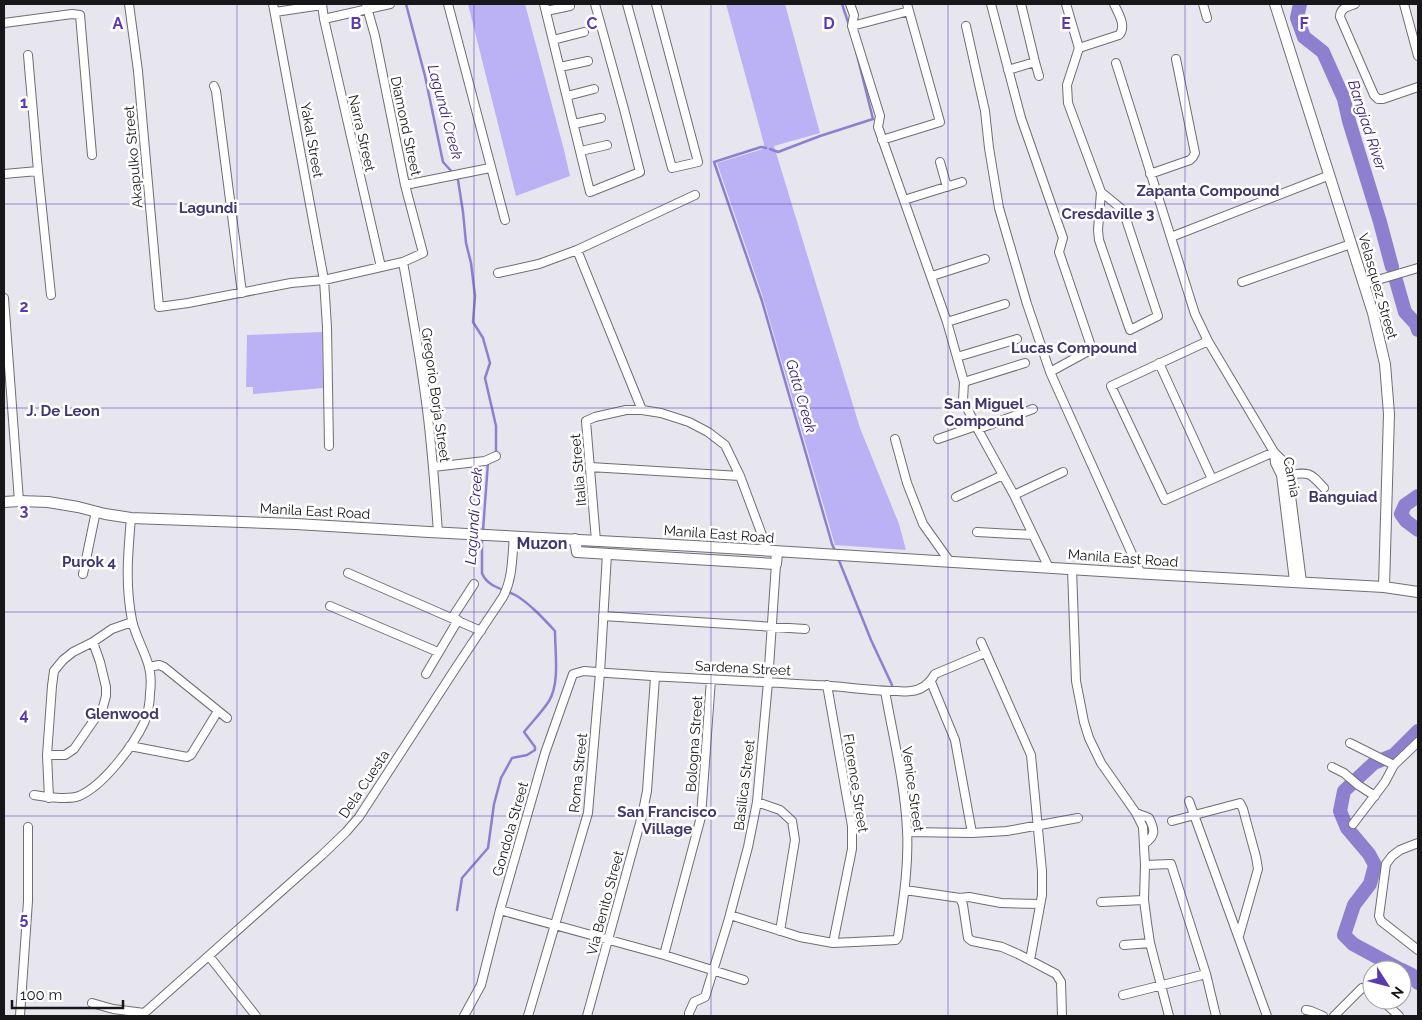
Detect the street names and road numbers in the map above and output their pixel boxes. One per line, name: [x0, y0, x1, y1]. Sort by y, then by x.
street label: Diamond Street: [388, 75, 424, 177]
street label: Narra Street: [345, 93, 379, 173]
street label: Yakal Street: [297, 101, 327, 179]
street label: Akapulko Street: [121, 105, 145, 209]
street label: Velasquez Street: [1355, 231, 1401, 341]
street label: Gregorio Borja Street: [419, 327, 453, 464]
street label: Italia Street: [567, 433, 589, 507]
street label: Camia: [1280, 455, 1304, 499]
street label: Manila East Road: [259, 500, 371, 522]
street label: Manila East Road: [663, 522, 775, 546]
street label: Manila East Road: [1067, 546, 1179, 570]
street label: Sardena Street: [695, 658, 792, 679]
street label: Bologna Street: [683, 695, 705, 793]
street label: Roma Street: [566, 732, 590, 814]
street label: Florence Street: [840, 733, 872, 834]
street label: Basilica Street: [730, 738, 758, 831]
street label: Venice Street: [899, 745, 927, 833]
street label: Dela Cuesta: [335, 747, 393, 821]
street label: Gondola Street: [489, 780, 531, 878]
street label: Via Benito Street: [583, 849, 627, 957]

